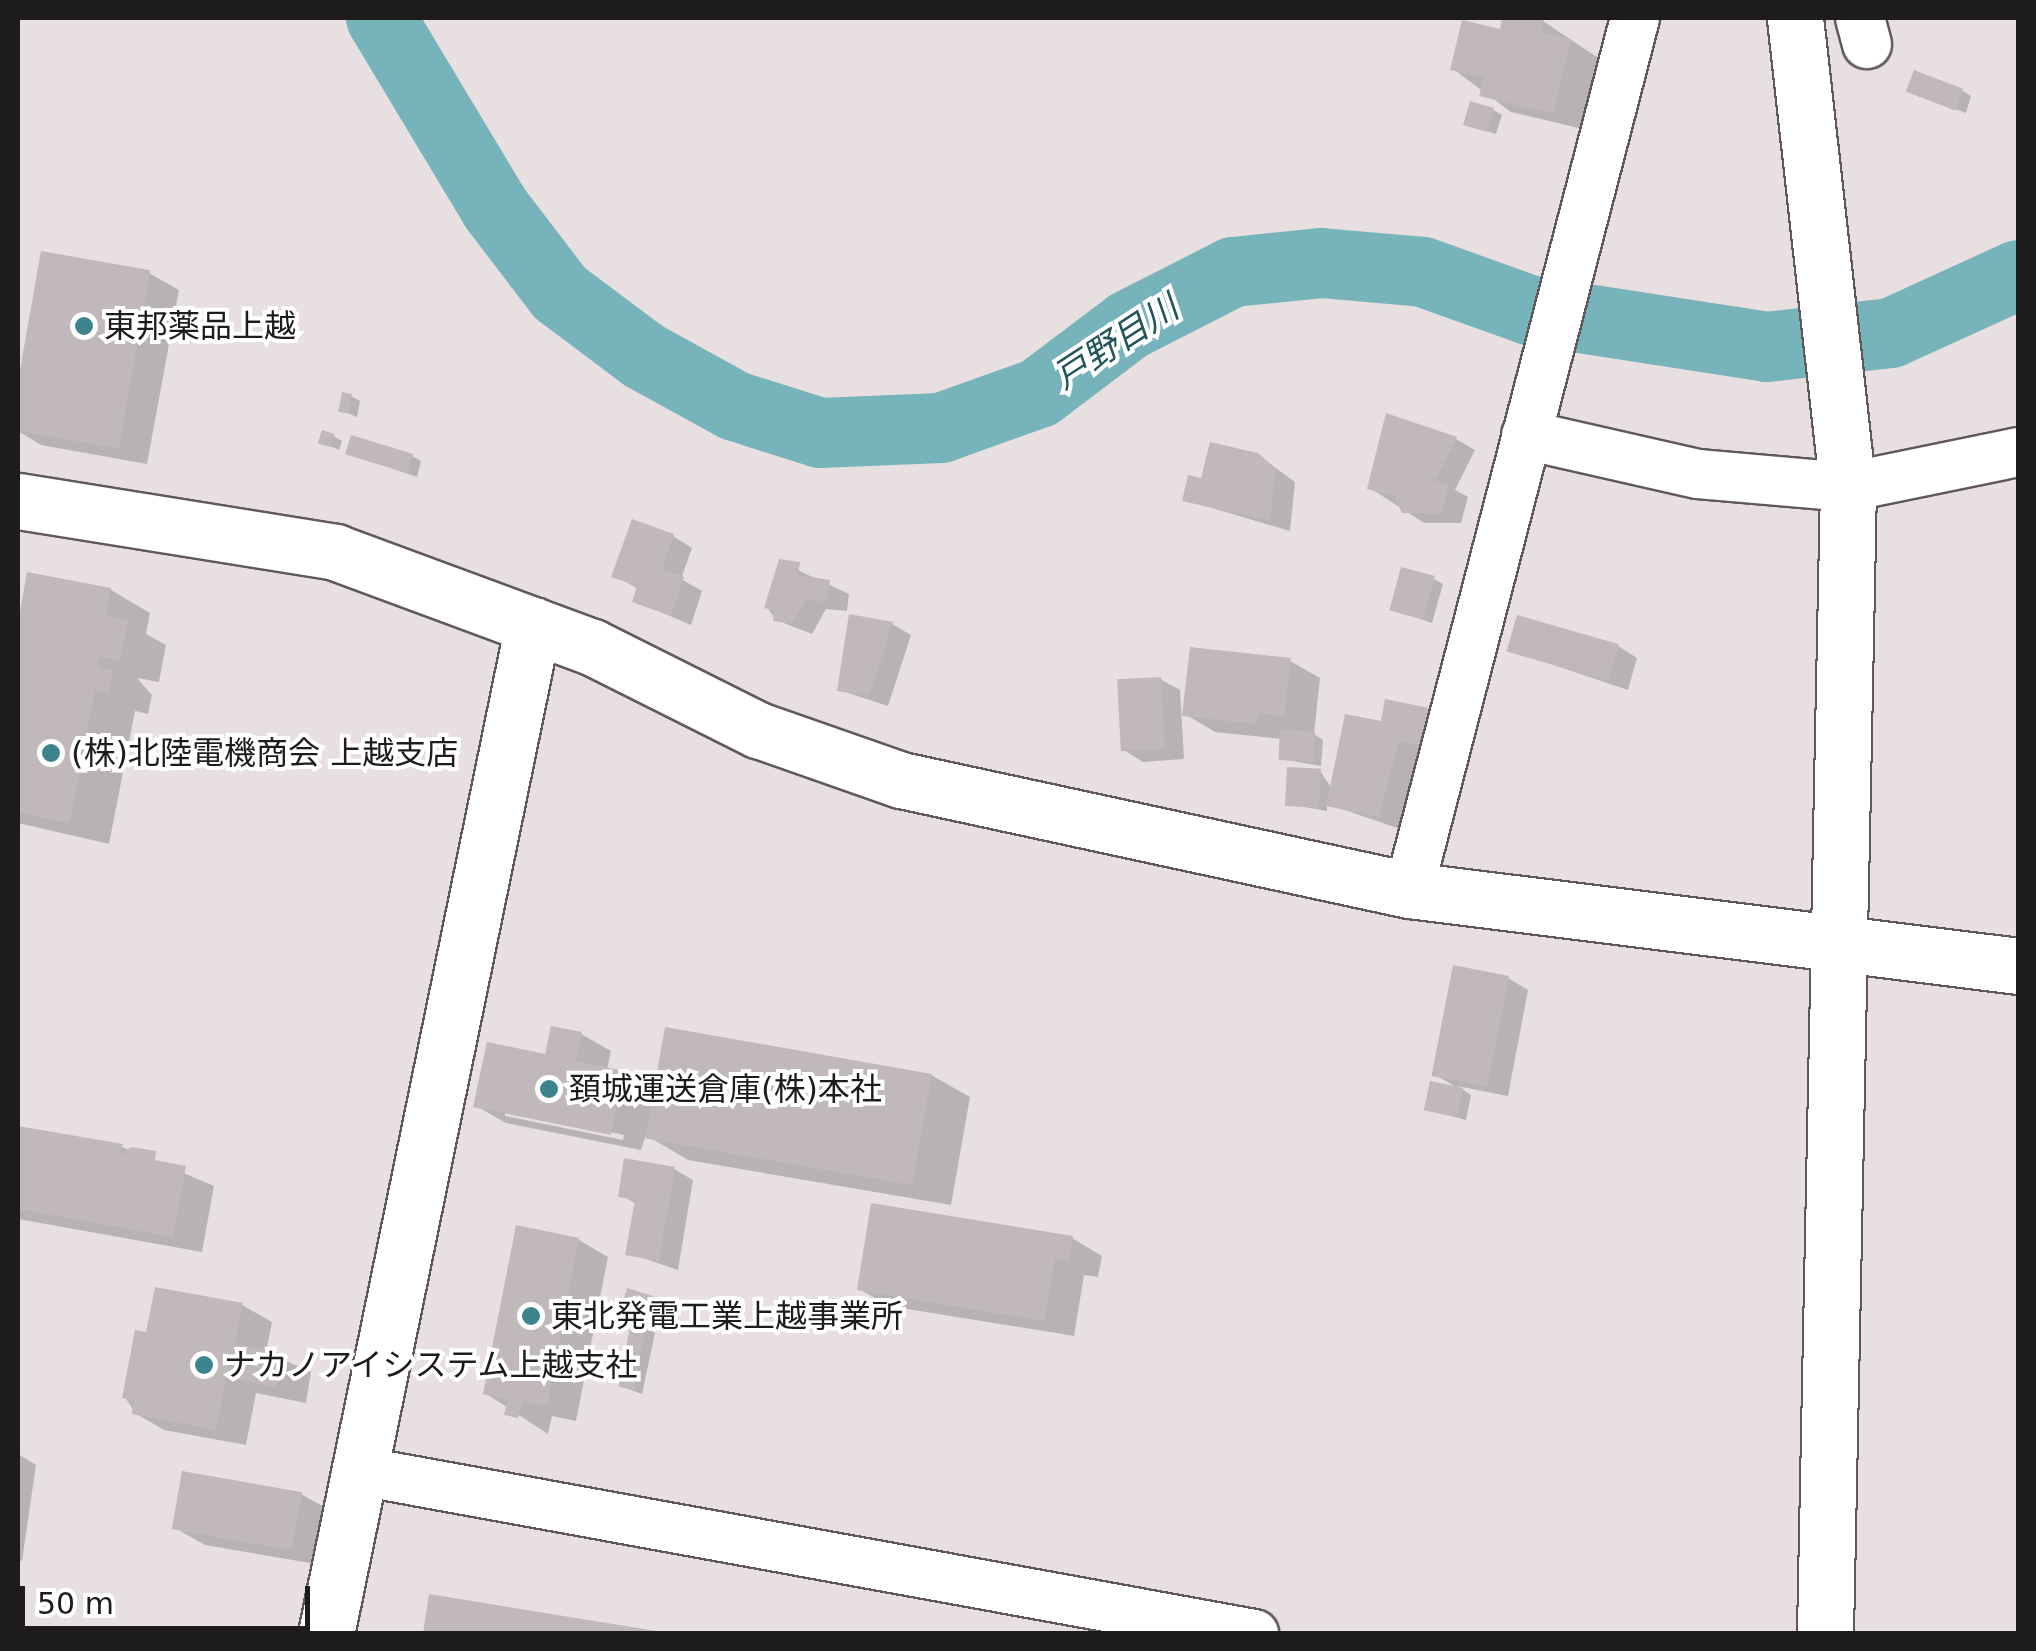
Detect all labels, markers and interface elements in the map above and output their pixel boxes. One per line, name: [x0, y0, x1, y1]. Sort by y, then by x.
water label: 戸野目川: [1046, 286, 1186, 398]
place label: 東邦薬品上越: [104, 307, 296, 345]
marker: 東邦薬品上越: [73, 315, 95, 337]
place label: (株)北陸電機商会 上越支店: [71, 734, 458, 772]
marker: (株)北陸電機商会 上越支店: [40, 742, 62, 764]
place label: 頚城運送倉庫(株)本社: [569, 1070, 882, 1108]
marker: 頚城運送倉庫(株)本社: [538, 1078, 560, 1100]
place label: 東北発電工業上越事業所: [551, 1297, 903, 1335]
marker: 東北発電工業上越事業所: [520, 1305, 542, 1327]
place label: ナカノアイシステム上越支社: [224, 1346, 640, 1384]
marker: ナカノアイシステム上越支社: [193, 1354, 215, 1376]
scale bar: [25, 1566, 315, 1628]
text: 50 m: [37, 1586, 114, 1621]

